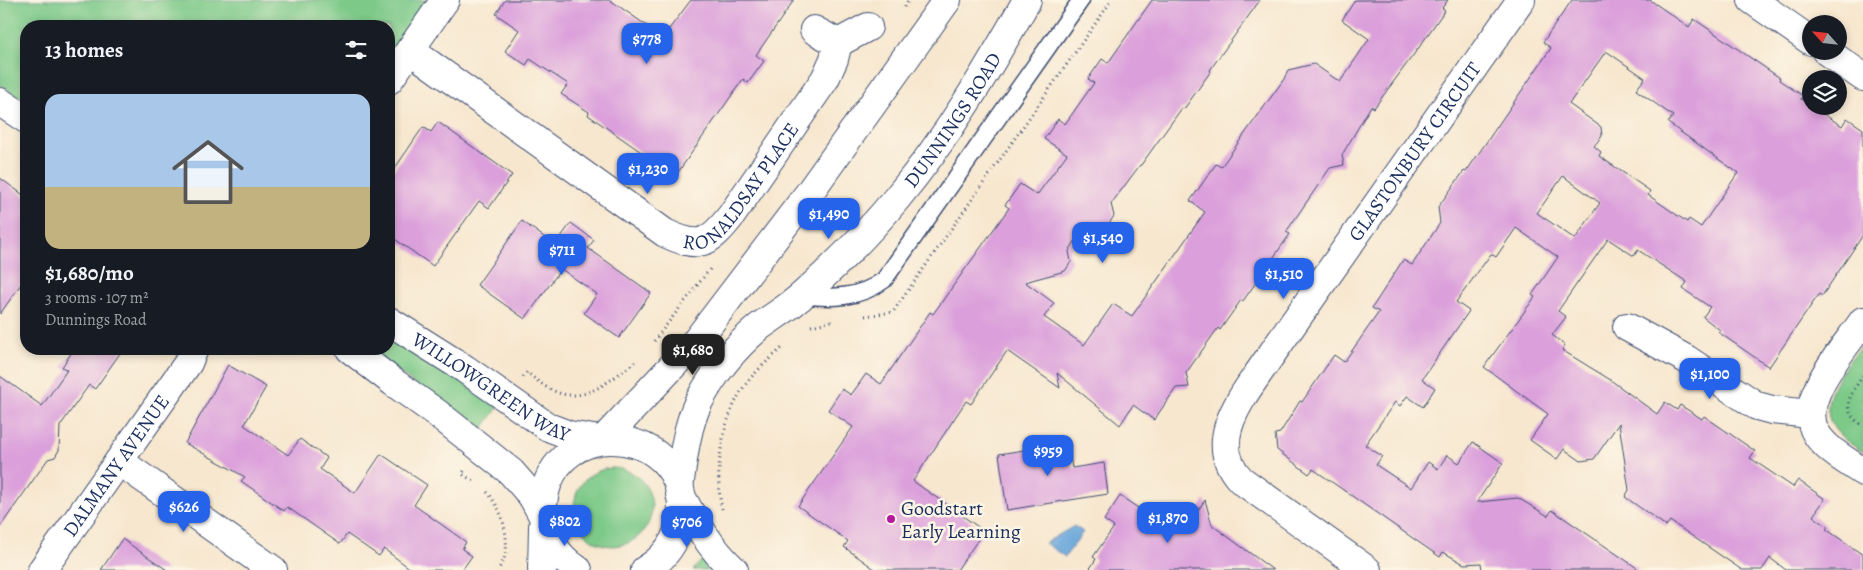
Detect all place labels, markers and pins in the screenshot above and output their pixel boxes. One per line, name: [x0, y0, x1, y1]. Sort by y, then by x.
pin: $778: [617, 22, 677, 65]
pin: $1,230: [607, 152, 689, 195]
pin: $1,490: [788, 198, 870, 240]
pin: $1,540: [1062, 222, 1144, 264]
pin: $711: [532, 234, 592, 276]
pin: $1,510: [1243, 258, 1325, 300]
pin: $1,680: [652, 334, 734, 376]
pin: $1,100: [1669, 358, 1751, 400]
pin: $959: [1018, 434, 1078, 477]
pin: $626: [154, 490, 214, 533]
place label: Goodstart Early Learning: [901, 495, 1021, 545]
pin: $1,870: [1127, 502, 1209, 544]
pin: $802: [535, 504, 595, 547]
pin: $706: [657, 506, 717, 548]
marker: Goodstart Early Learning: [885, 513, 897, 525]

